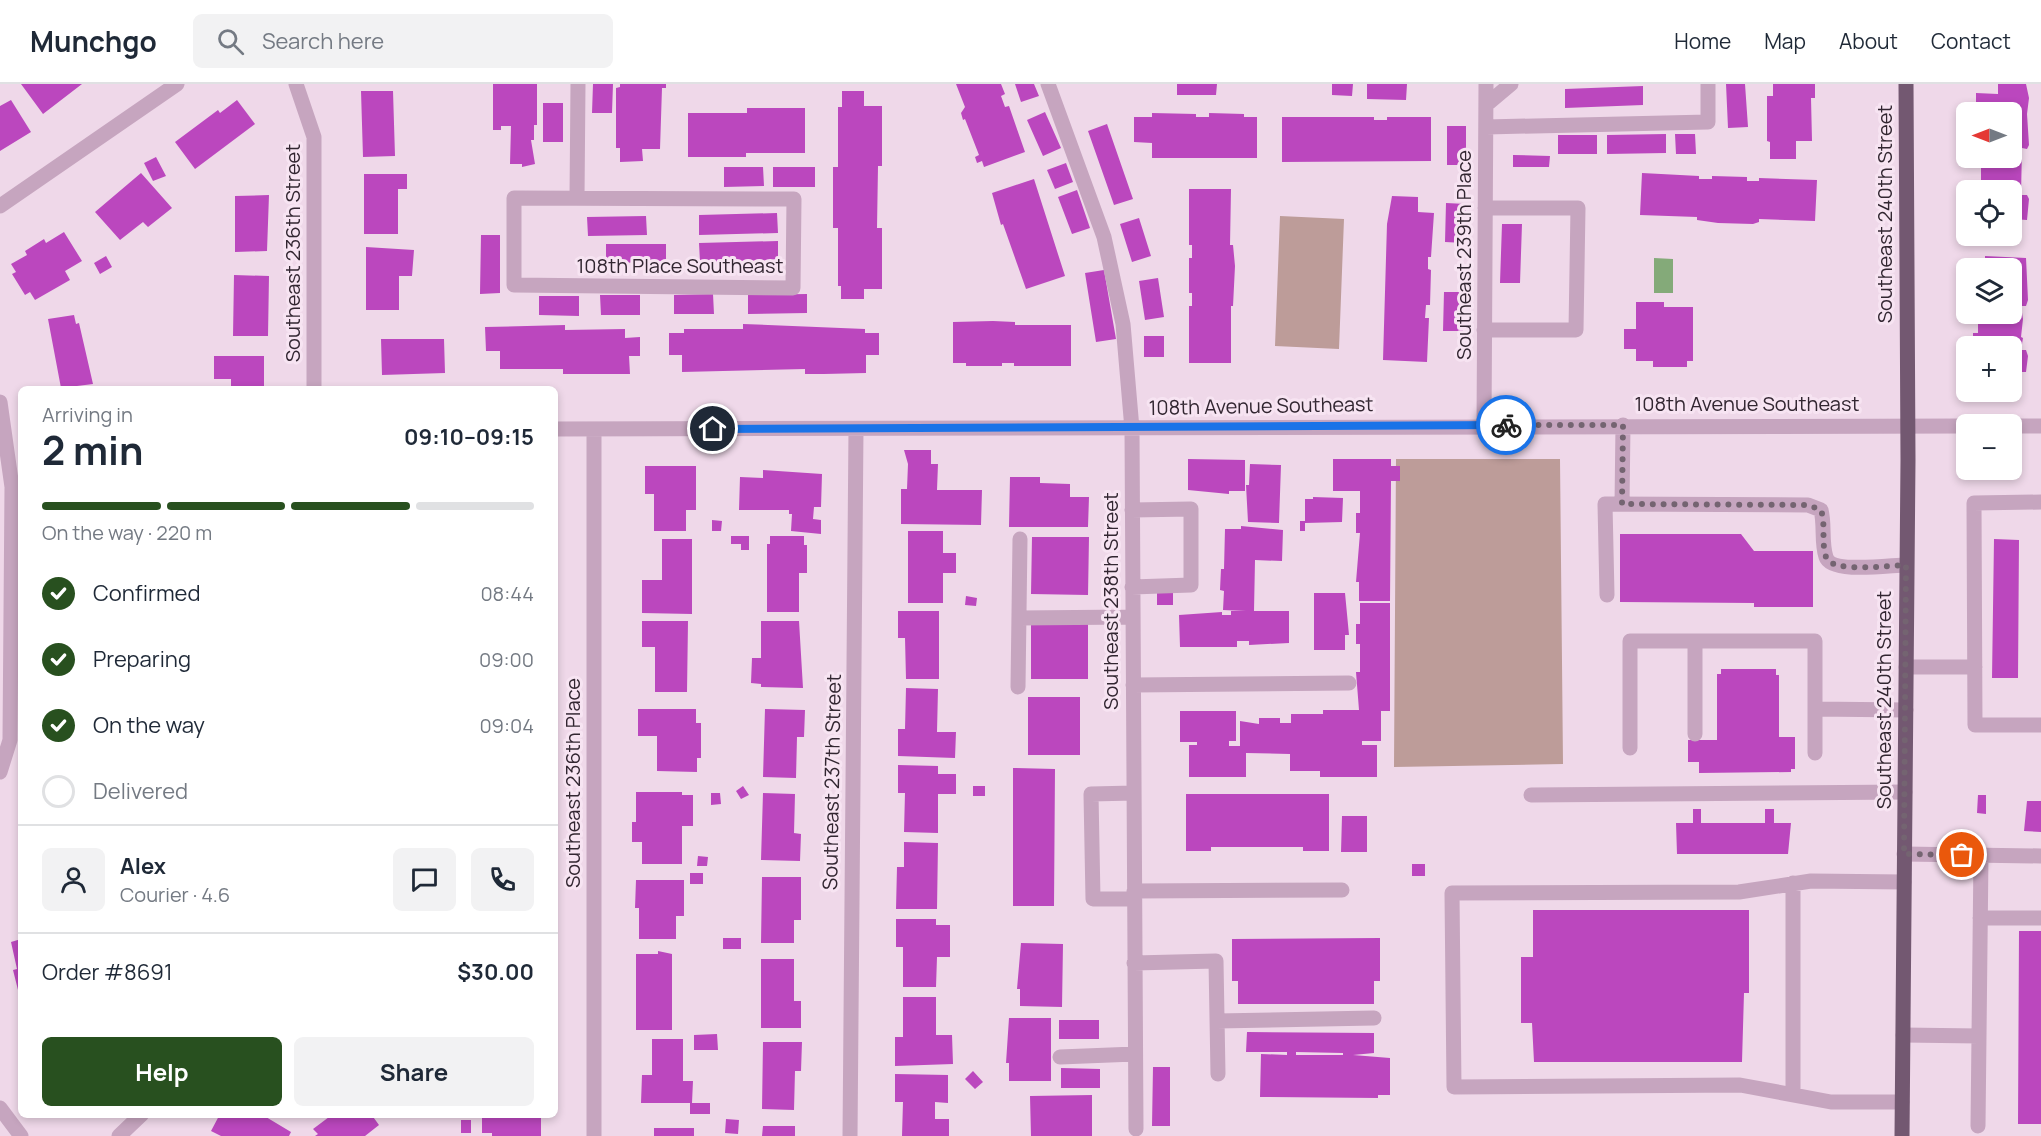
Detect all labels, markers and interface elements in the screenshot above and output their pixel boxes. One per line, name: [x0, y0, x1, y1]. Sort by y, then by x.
search box: [193, 14, 613, 68]
text: Munchgo: [30, 22, 157, 60]
icon: search: [214, 25, 247, 58]
text: Search here: [262, 26, 384, 56]
text: Home: [1674, 27, 1731, 55]
text: Map: [1764, 27, 1806, 55]
text: About: [1839, 27, 1898, 55]
text: Contact: [1931, 27, 2011, 55]
north arrow: [1956, 102, 2022, 168]
map controls: [1956, 102, 2022, 480]
street label: Southeast 240th Street: [1871, 105, 1898, 323]
street label: Southeast 236th Street: [279, 144, 306, 362]
street label: Southeast 239th Place: [1450, 150, 1477, 360]
button: locate: [1956, 180, 2022, 246]
street label: 108th Place Southeast: [577, 252, 783, 279]
button: layers: [1956, 258, 2022, 324]
button: +: [1956, 336, 2022, 402]
street label: 108th Avenue Southeast: [1148, 390, 1374, 421]
street label: 108th Avenue Southeast: [1634, 390, 1860, 417]
courier: [1476, 395, 1536, 455]
text: Arriving in: [42, 401, 133, 428]
pin: [687, 403, 738, 454]
icon: bike: [1490, 409, 1523, 442]
icon: home: [696, 412, 729, 445]
button: −: [1956, 414, 2022, 480]
text: 09:10–09:15: [404, 422, 534, 452]
text: 2 min: [42, 423, 143, 477]
street label: Southeast 238th Street: [1097, 492, 1124, 710]
text: On the way · 220 m: [42, 519, 212, 546]
icon: check: [42, 577, 75, 610]
text: Confirmed: [93, 578, 201, 608]
text: 08:44: [480, 580, 534, 607]
street label: Southeast 240th Street: [1870, 591, 1897, 809]
icon: check: [42, 643, 75, 676]
text: Preparing: [93, 644, 191, 674]
text: 09:00: [479, 646, 534, 673]
street label: Southeast 237th Street: [816, 674, 847, 890]
street label: Southeast 236th Place: [559, 678, 586, 888]
icon: check: [42, 709, 75, 742]
text: On the way: [93, 710, 205, 740]
text: 09:04: [479, 712, 534, 739]
text: Delivered: [93, 776, 188, 806]
pin: [1936, 829, 1987, 880]
icon: bag: [1945, 838, 1978, 871]
button: person: [42, 848, 105, 911]
button: chat: [393, 848, 456, 911]
button: phone: [471, 848, 534, 911]
text: Alex: [120, 851, 166, 881]
text: Courier · 4.6: [120, 881, 230, 908]
text: Order #8691: [42, 957, 173, 987]
text: $30.00: [457, 957, 534, 987]
button: Help: [42, 1037, 282, 1106]
button: Share: [294, 1037, 534, 1106]

